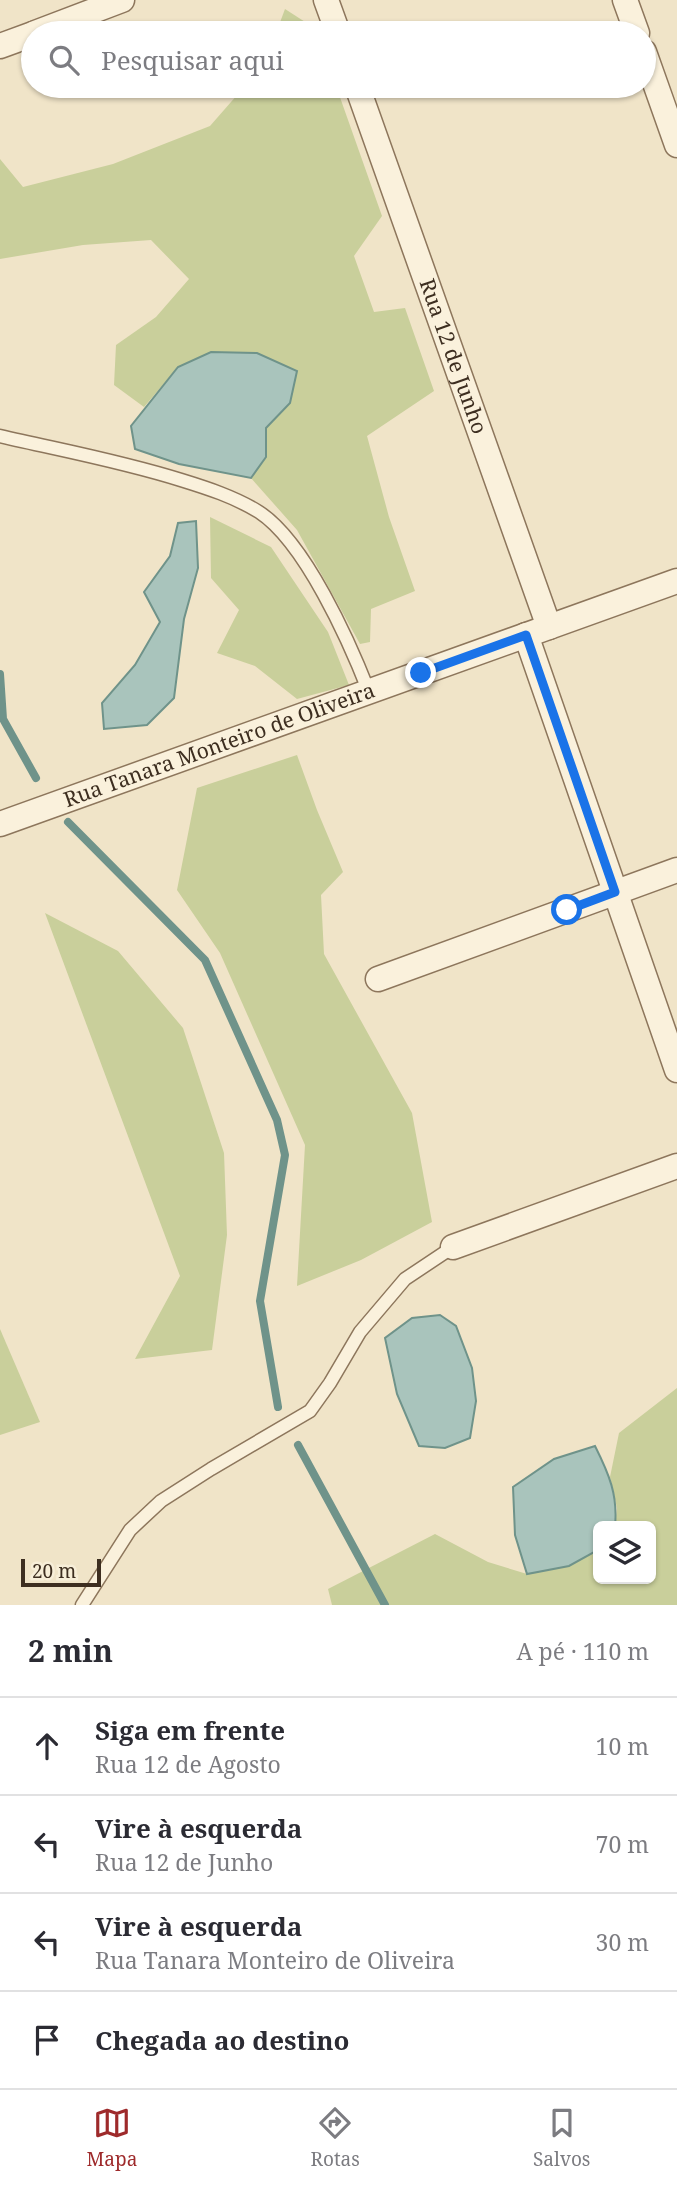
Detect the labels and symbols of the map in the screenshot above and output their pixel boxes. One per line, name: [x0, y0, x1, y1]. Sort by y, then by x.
street label: Rua 12 de Junho: [414, 275, 494, 438]
route end: [405, 657, 436, 688]
street label: Rua Tanara Monteiro de Oliveira: [59, 676, 378, 813]
route start: [551, 894, 582, 925]
scale bar: [21, 1556, 102, 1588]

